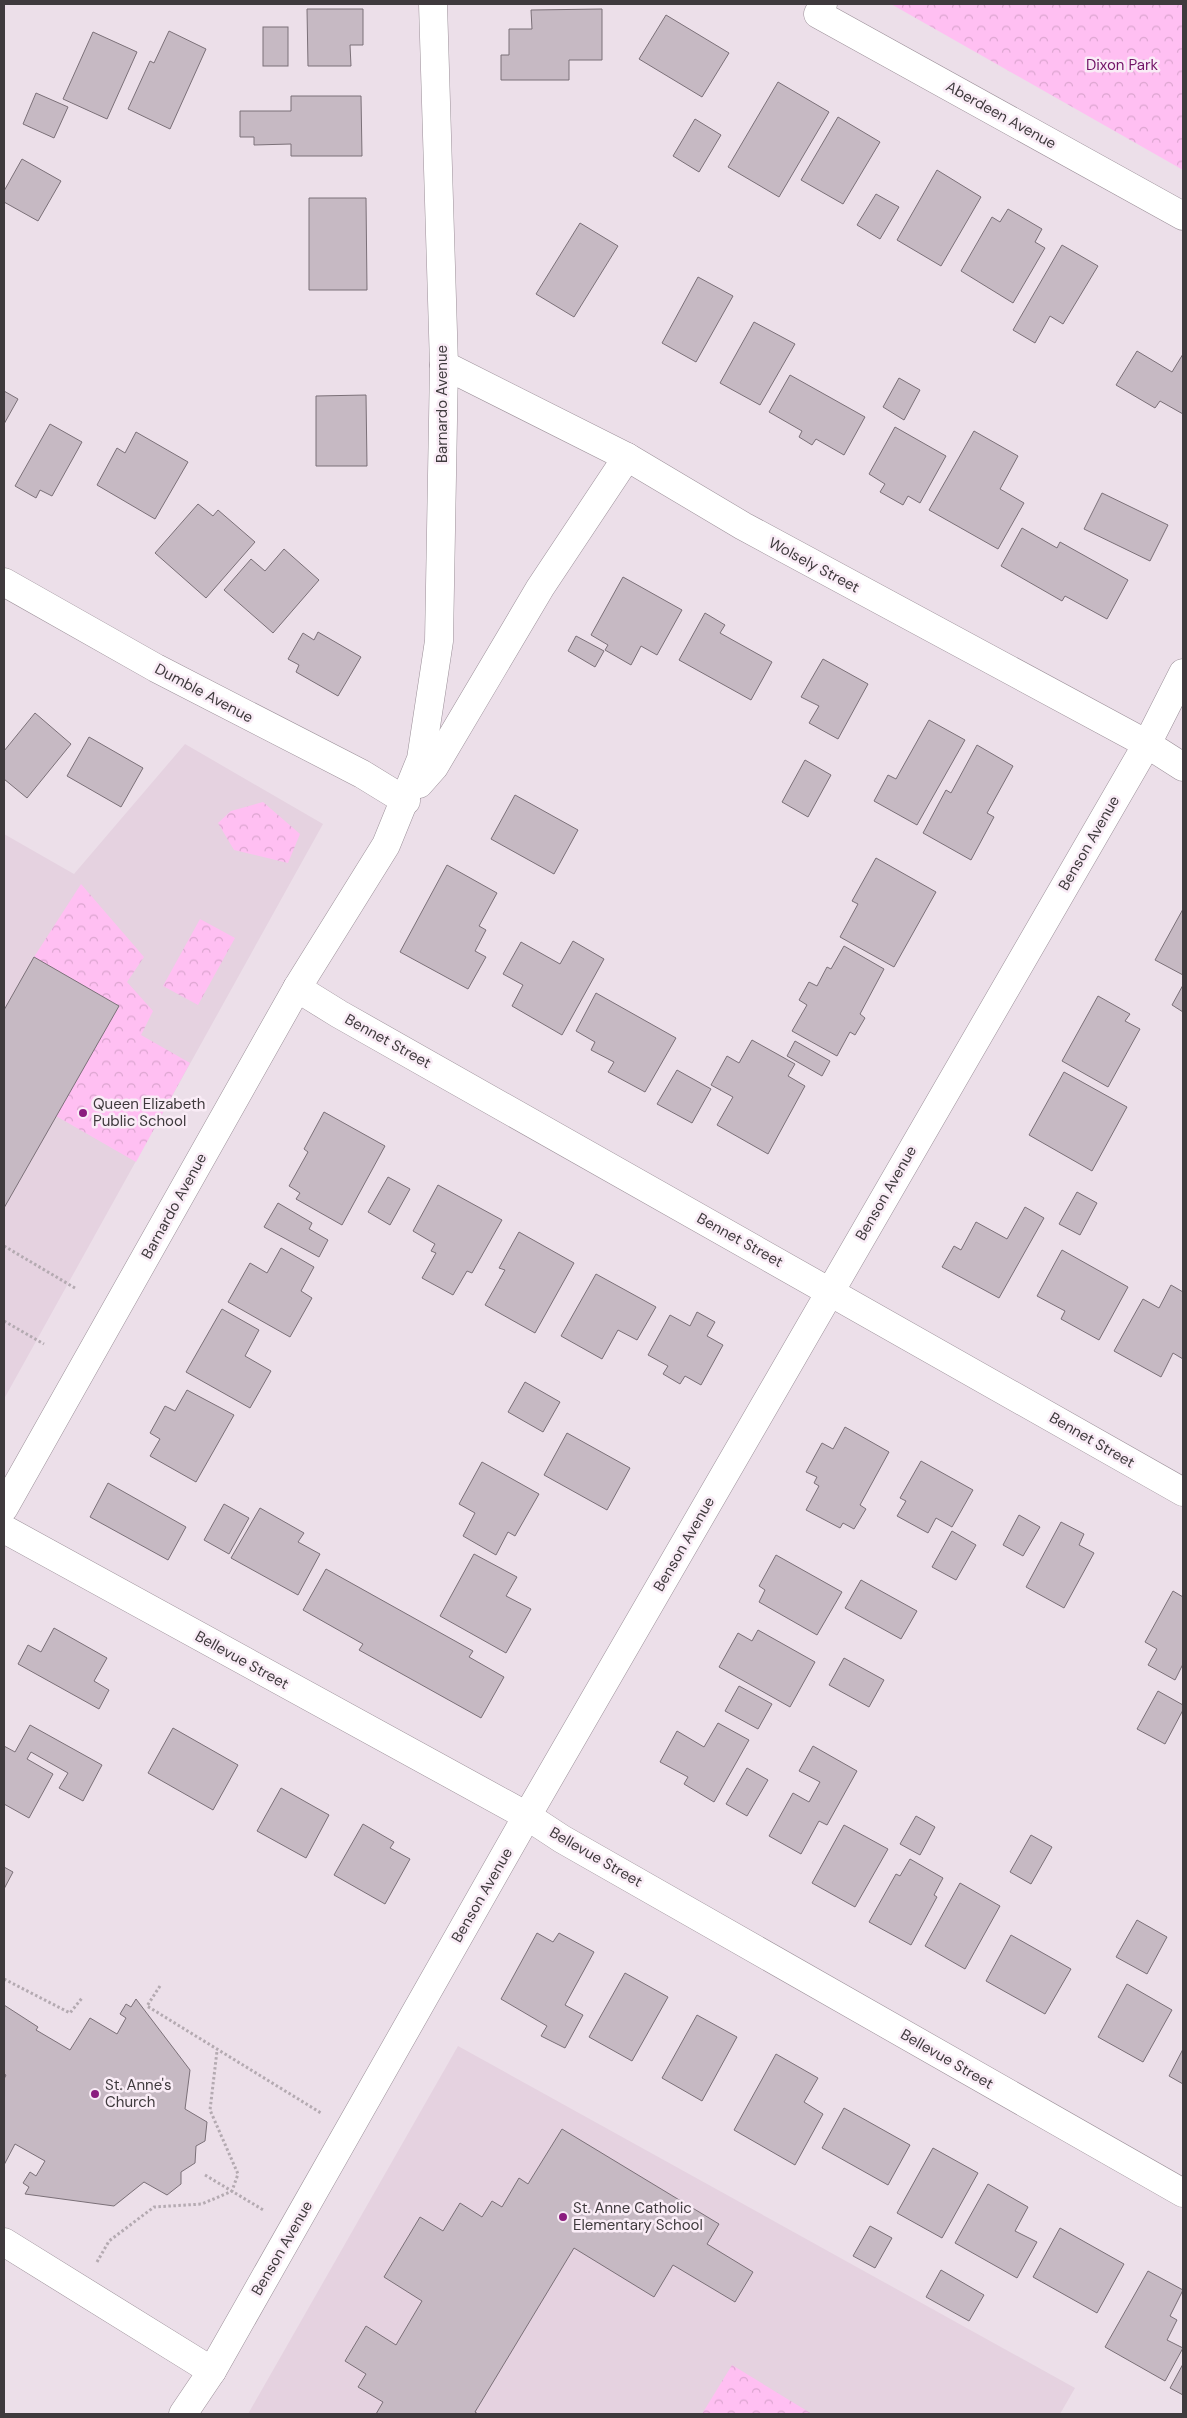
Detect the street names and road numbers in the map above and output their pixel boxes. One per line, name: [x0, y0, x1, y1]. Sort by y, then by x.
street label: Aberdeen Avenue: [942, 76, 1060, 154]
street label: Barnardo Avenue: [432, 345, 452, 463]
street label: Wolsely Street: [765, 533, 863, 597]
street label: Dumble Avenue: [151, 659, 257, 727]
street label: Benson Avenue: [1054, 792, 1124, 894]
street label: Bennet Street: [341, 1009, 435, 1073]
street label: Benson Avenue: [851, 1142, 921, 1244]
street label: Barnardo Avenue: [137, 1150, 211, 1262]
street label: Bennet Street: [693, 1208, 787, 1272]
street label: Bennet Street: [1046, 1407, 1138, 1473]
street label: Benson Avenue: [649, 1493, 719, 1595]
street label: Bellevue Street: [192, 1626, 292, 1694]
street label: Bellevue Street: [546, 1822, 646, 1892]
street label: Benson Avenue: [447, 1844, 517, 1946]
street label: Bellevue Street: [897, 2024, 997, 2094]
street label: Benson Avenue: [247, 2197, 317, 2299]

